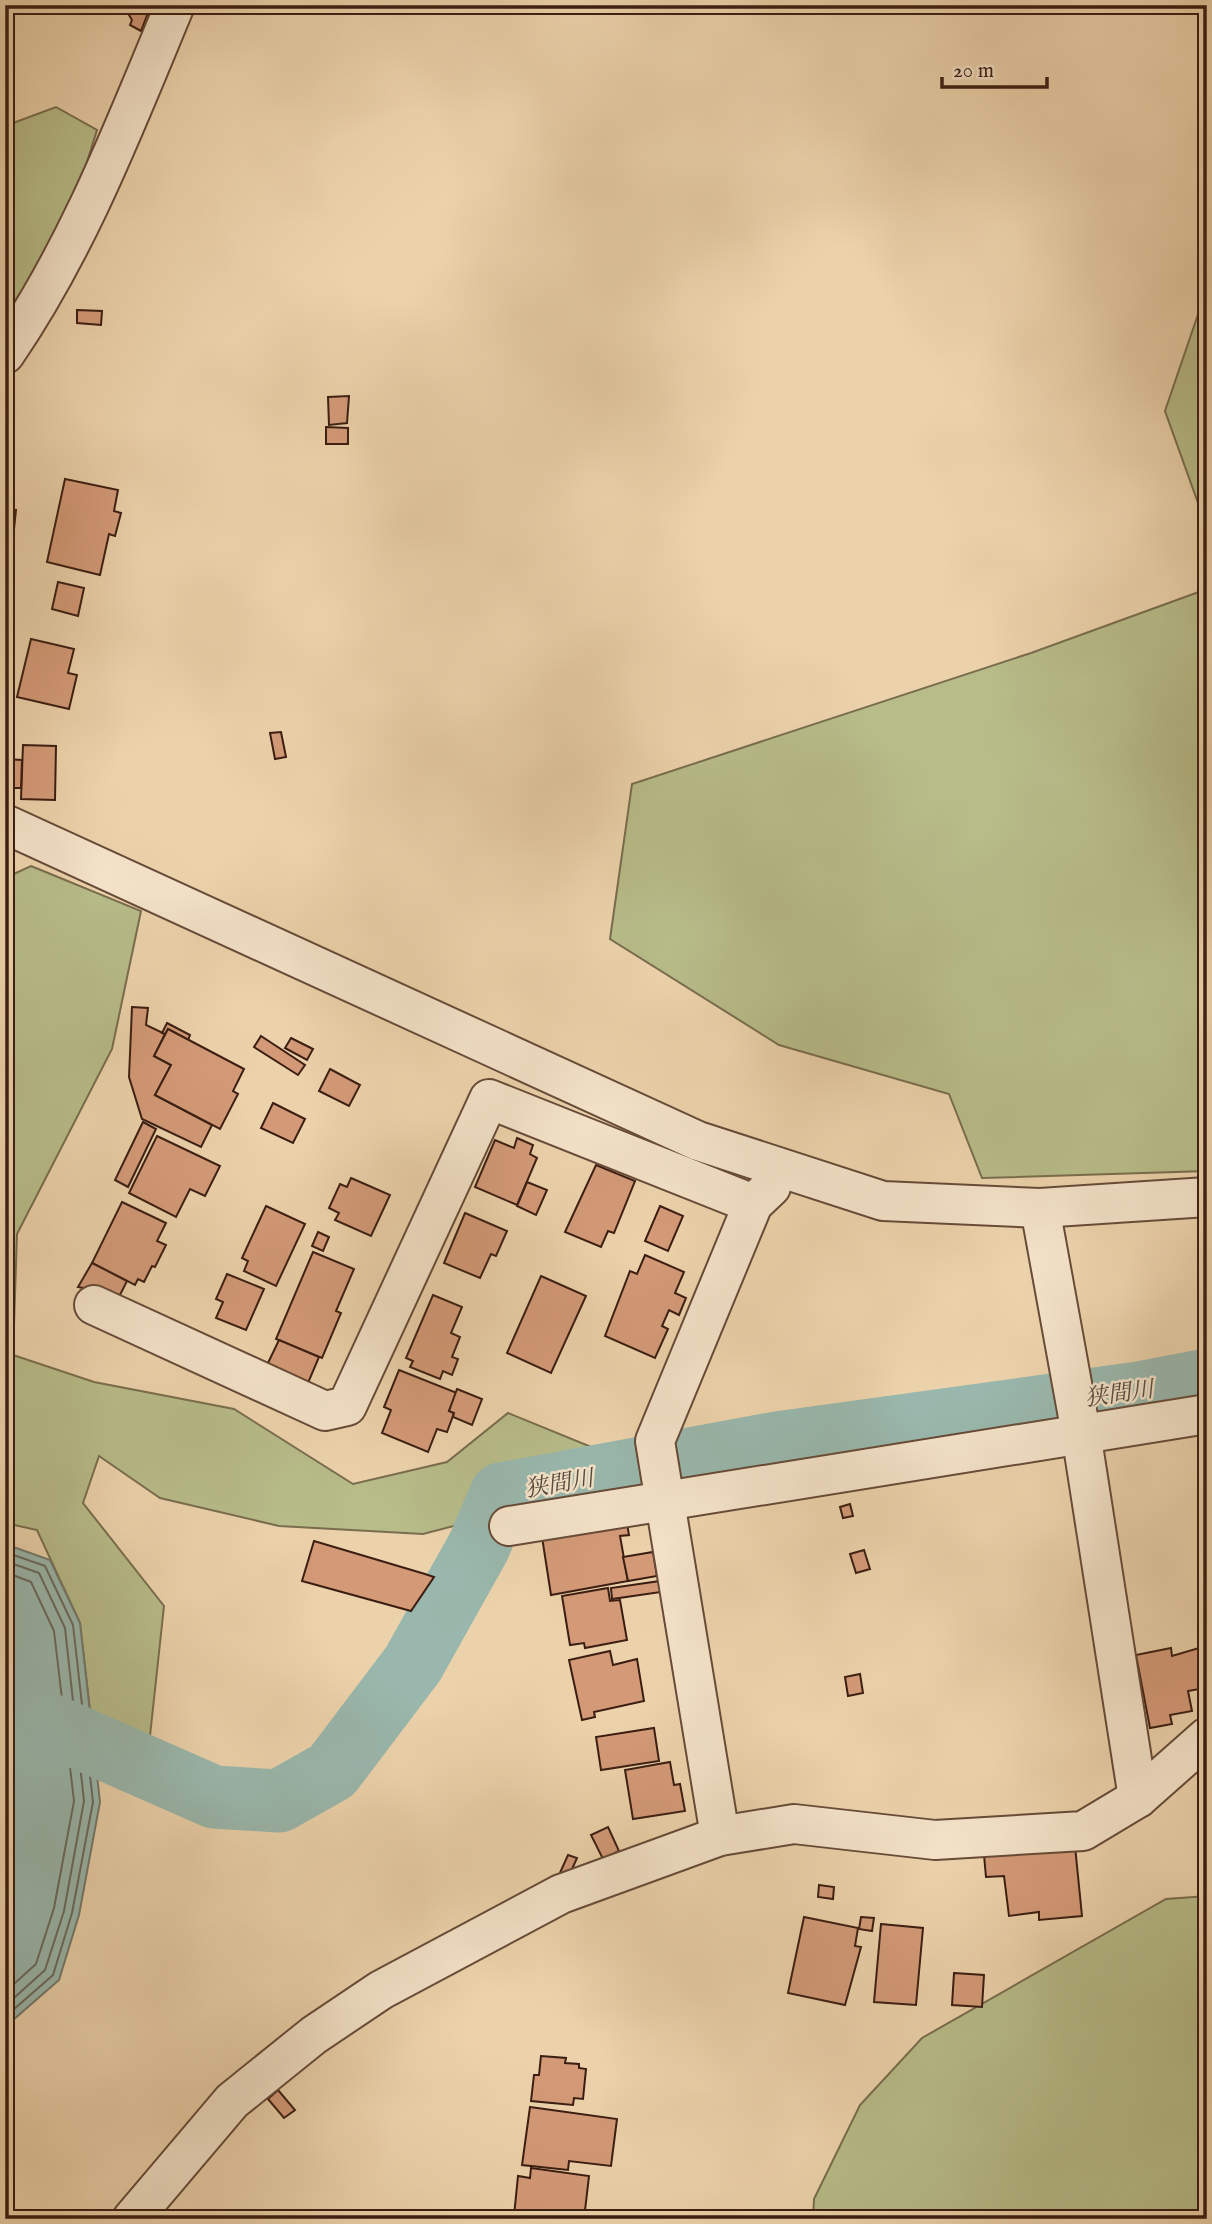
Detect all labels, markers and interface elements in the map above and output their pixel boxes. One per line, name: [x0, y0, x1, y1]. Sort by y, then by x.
scale bar: [942, 46, 1048, 90]
text: 20 m: [953, 58, 994, 85]
water label: 狭間川: [1083, 1375, 1158, 1414]
water label: 狭間川: [523, 1464, 599, 1505]

